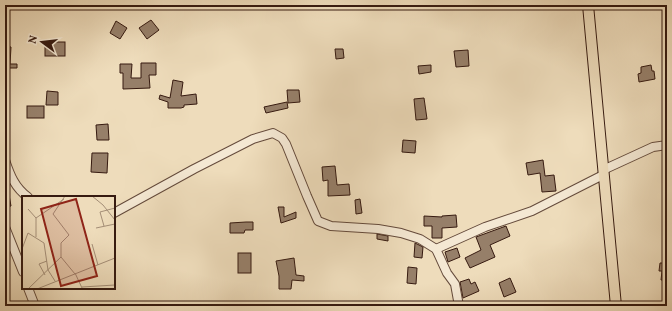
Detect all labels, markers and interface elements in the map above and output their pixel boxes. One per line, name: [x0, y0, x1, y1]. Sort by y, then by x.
north arrow: [22, 22, 62, 62]
text: N: [26, 34, 42, 46]
inset map: [22, 196, 115, 289]

